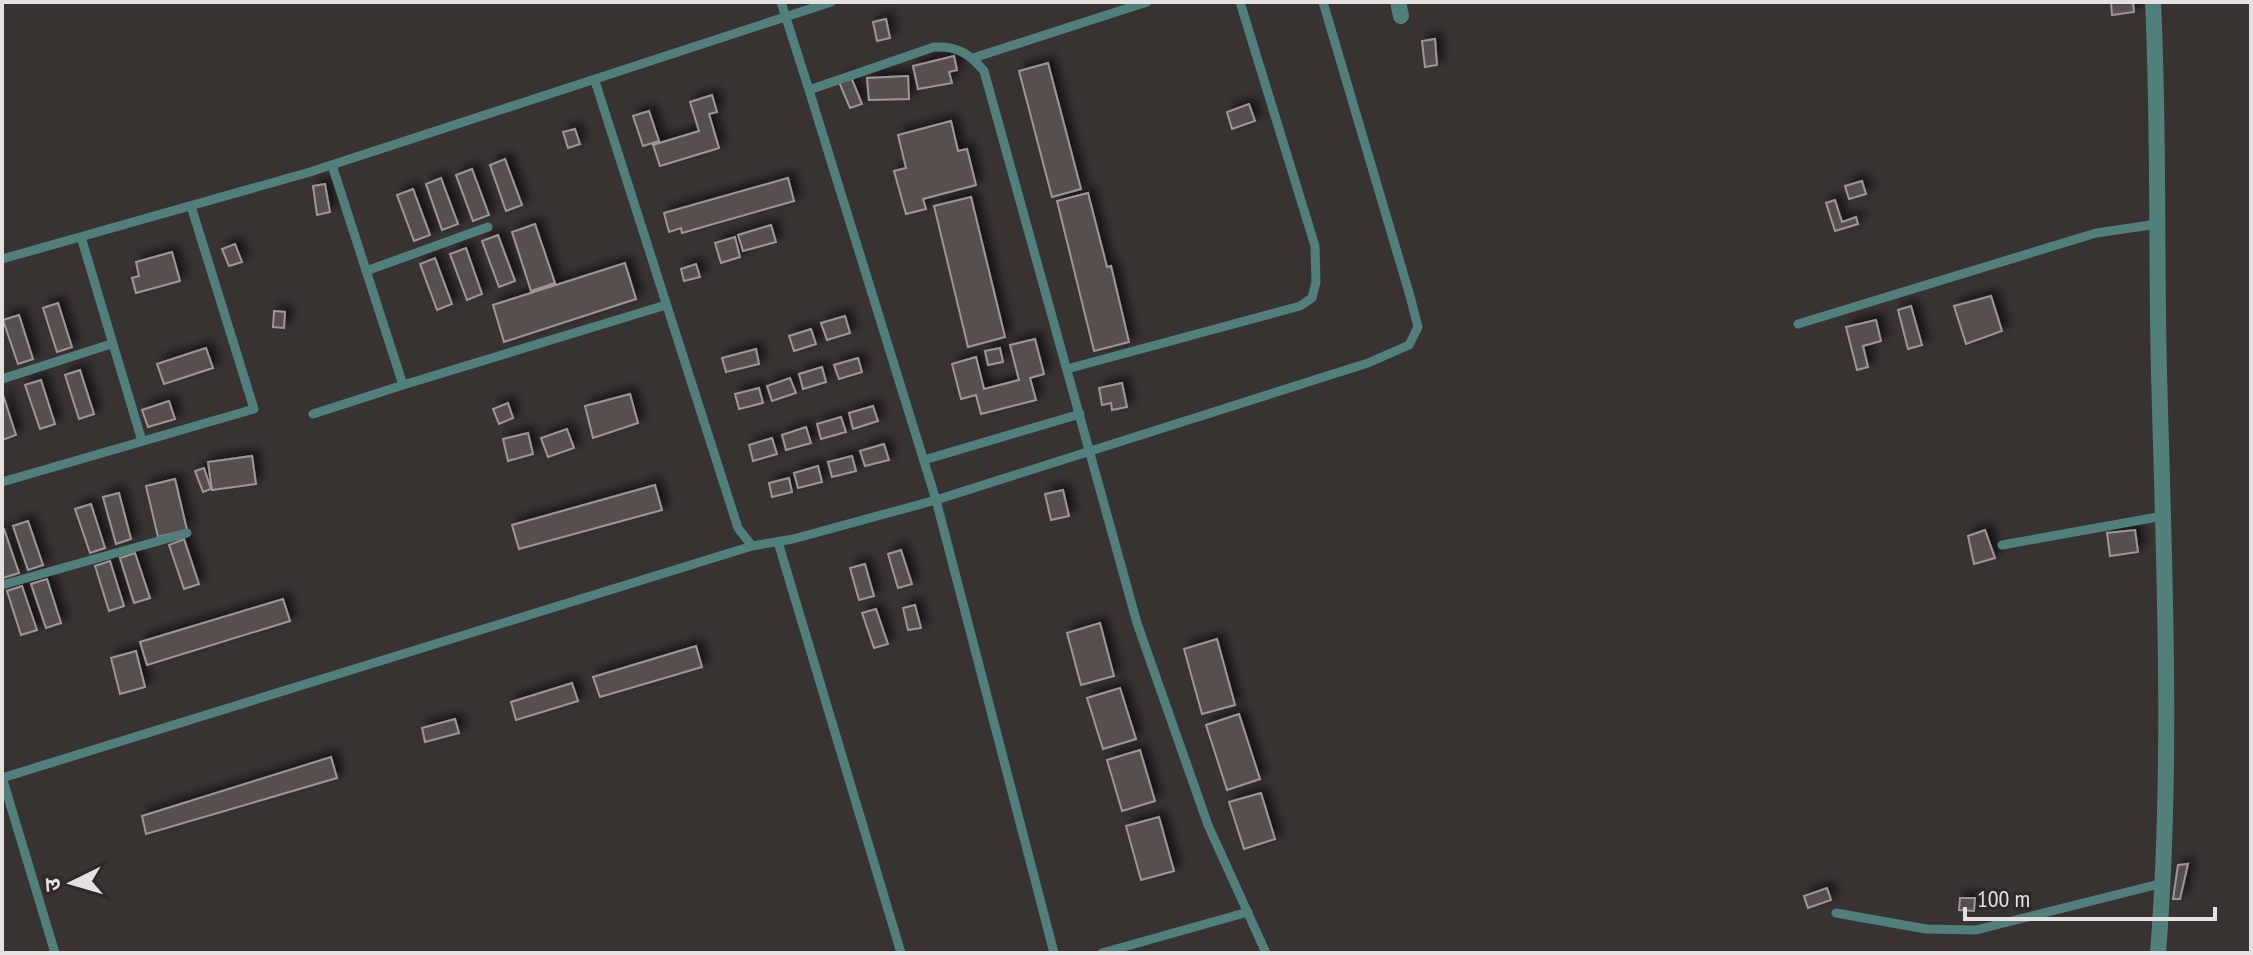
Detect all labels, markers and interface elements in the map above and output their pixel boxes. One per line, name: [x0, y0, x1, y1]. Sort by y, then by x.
north arrow: [32, 843, 112, 923]
scale bar: [1965, 871, 2215, 921]
text: उ: [37, 876, 67, 892]
text: 100 m: [1977, 883, 2030, 914]

